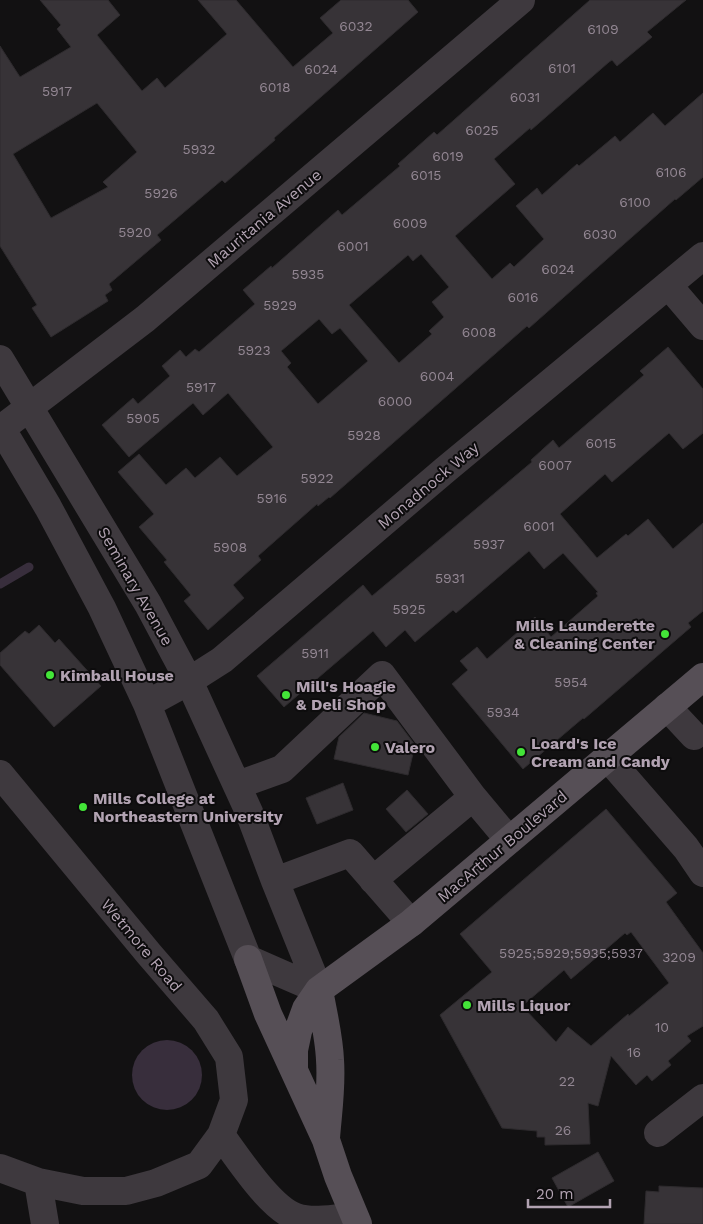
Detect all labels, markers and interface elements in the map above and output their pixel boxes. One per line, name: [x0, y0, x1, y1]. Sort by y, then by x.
house number: 6032: [339, 18, 373, 34]
house number: 6109: [587, 21, 619, 37]
house number: 6101: [548, 60, 576, 76]
house number: 6024: [304, 61, 338, 77]
house number: 6018: [259, 79, 291, 95]
house number: 5917: [42, 83, 72, 99]
house number: 6031: [510, 89, 540, 105]
house number: 6025: [465, 122, 499, 138]
house number: 5932: [183, 141, 215, 157]
house number: 6019: [432, 148, 464, 164]
house number: 6106: [655, 164, 687, 180]
street label: Mauritania Avenue: [203, 165, 325, 272]
house number: 6015: [411, 167, 441, 183]
house number: 5926: [144, 185, 178, 201]
house number: 6100: [619, 194, 651, 210]
house number: 6009: [393, 215, 427, 231]
house number: 5920: [118, 224, 152, 240]
house number: 6030: [583, 226, 617, 242]
house number: 6001: [337, 238, 369, 254]
house number: 6024: [541, 261, 575, 277]
house number: 5935: [292, 266, 324, 282]
house number: 6016: [507, 289, 539, 305]
house number: 5929: [263, 297, 297, 313]
house number: 6008: [462, 324, 496, 340]
house number: 5923: [237, 342, 271, 358]
house number: 6004: [420, 368, 454, 384]
house number: 5917: [186, 379, 216, 395]
house number: 6000: [378, 393, 412, 409]
house number: 5905: [126, 410, 160, 426]
house number: 5928: [347, 427, 381, 443]
house number: 6015: [586, 435, 616, 451]
street label: Monadnock Way: [374, 437, 483, 533]
house number: 6007: [538, 457, 572, 473]
house number: 5922: [300, 470, 334, 486]
house number: 5916: [257, 490, 287, 506]
house number: 6001: [523, 518, 555, 534]
street label: Seminary Avenue: [94, 524, 177, 649]
house number: 5937: [473, 536, 505, 552]
house number: 5908: [213, 539, 247, 555]
house number: 5931: [435, 570, 465, 586]
house number: 5925: [392, 601, 426, 617]
place label: Mills Launderette & Cleaning Center: [514, 616, 655, 653]
marker: Mills Launderette & Cleaning Center: [659, 628, 671, 640]
house number: 5911: [301, 645, 329, 661]
place label: Kimball House: [60, 666, 174, 685]
marker: Kimball House: [44, 669, 56, 681]
house number: 5954: [554, 674, 588, 690]
place label: Mill's Hoagie & Deli Shop: [296, 677, 396, 714]
marker: Mill's Hoagie & Deli Shop: [280, 689, 292, 701]
house number: 5934: [486, 704, 520, 720]
place label: Loard's Ice Cream and Candy: [531, 734, 671, 771]
place label: Valero: [385, 738, 436, 757]
marker: Valero: [369, 741, 381, 753]
marker: Loard's Ice Cream and Candy: [515, 746, 527, 758]
street label: MacArthur Boulevard: [434, 787, 571, 906]
place label: Mills College at Northeastern University: [93, 789, 284, 826]
marker: Mills College at Northeastern University: [77, 801, 89, 813]
street label: Wetmore Road: [97, 895, 186, 996]
house number: 5925;5929;5935;5937: [499, 945, 643, 961]
house number: 3209: [662, 949, 696, 965]
place label: Mills Liquor: [477, 996, 571, 1015]
marker: Mills Liquor: [461, 999, 473, 1011]
house number: 10: [655, 1019, 669, 1035]
house number: 16: [627, 1044, 641, 1060]
house number: 22: [559, 1073, 575, 1089]
house number: 26: [555, 1122, 571, 1138]
scale bar: [528, 1176, 610, 1208]
text: 20 m: [536, 1185, 574, 1203]

